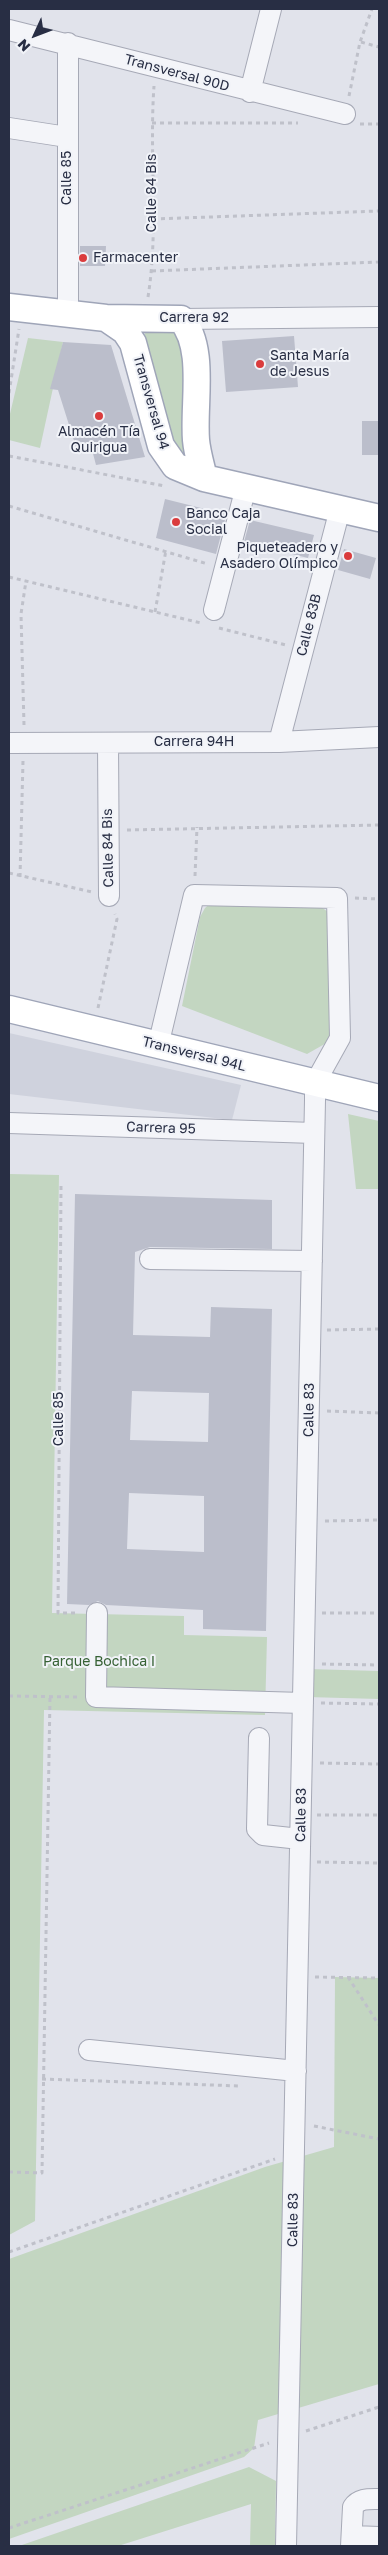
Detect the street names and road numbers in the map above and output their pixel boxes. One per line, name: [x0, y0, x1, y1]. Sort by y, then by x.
street label: Transversal 90D: [123, 51, 231, 95]
street label: Calle 85: [59, 151, 75, 205]
street label: Calle 84 Bis: [144, 153, 160, 233]
street label: Carrera 92: [159, 310, 229, 326]
street label: Transversal 94: [129, 353, 173, 451]
street label: Calle 83B: [293, 592, 325, 658]
street label: Carrera 94H: [154, 734, 234, 750]
street label: Calle 84 Bis: [99, 808, 117, 888]
street label: Transversal 94L: [140, 1033, 248, 1075]
street label: Carrera 95: [126, 1118, 196, 1138]
street label: Calle 83: [300, 1383, 318, 1437]
street label: Calle 85: [51, 1392, 67, 1446]
street label: Calle 83: [292, 1788, 310, 1842]
street label: Calle 83: [284, 2193, 302, 2247]

